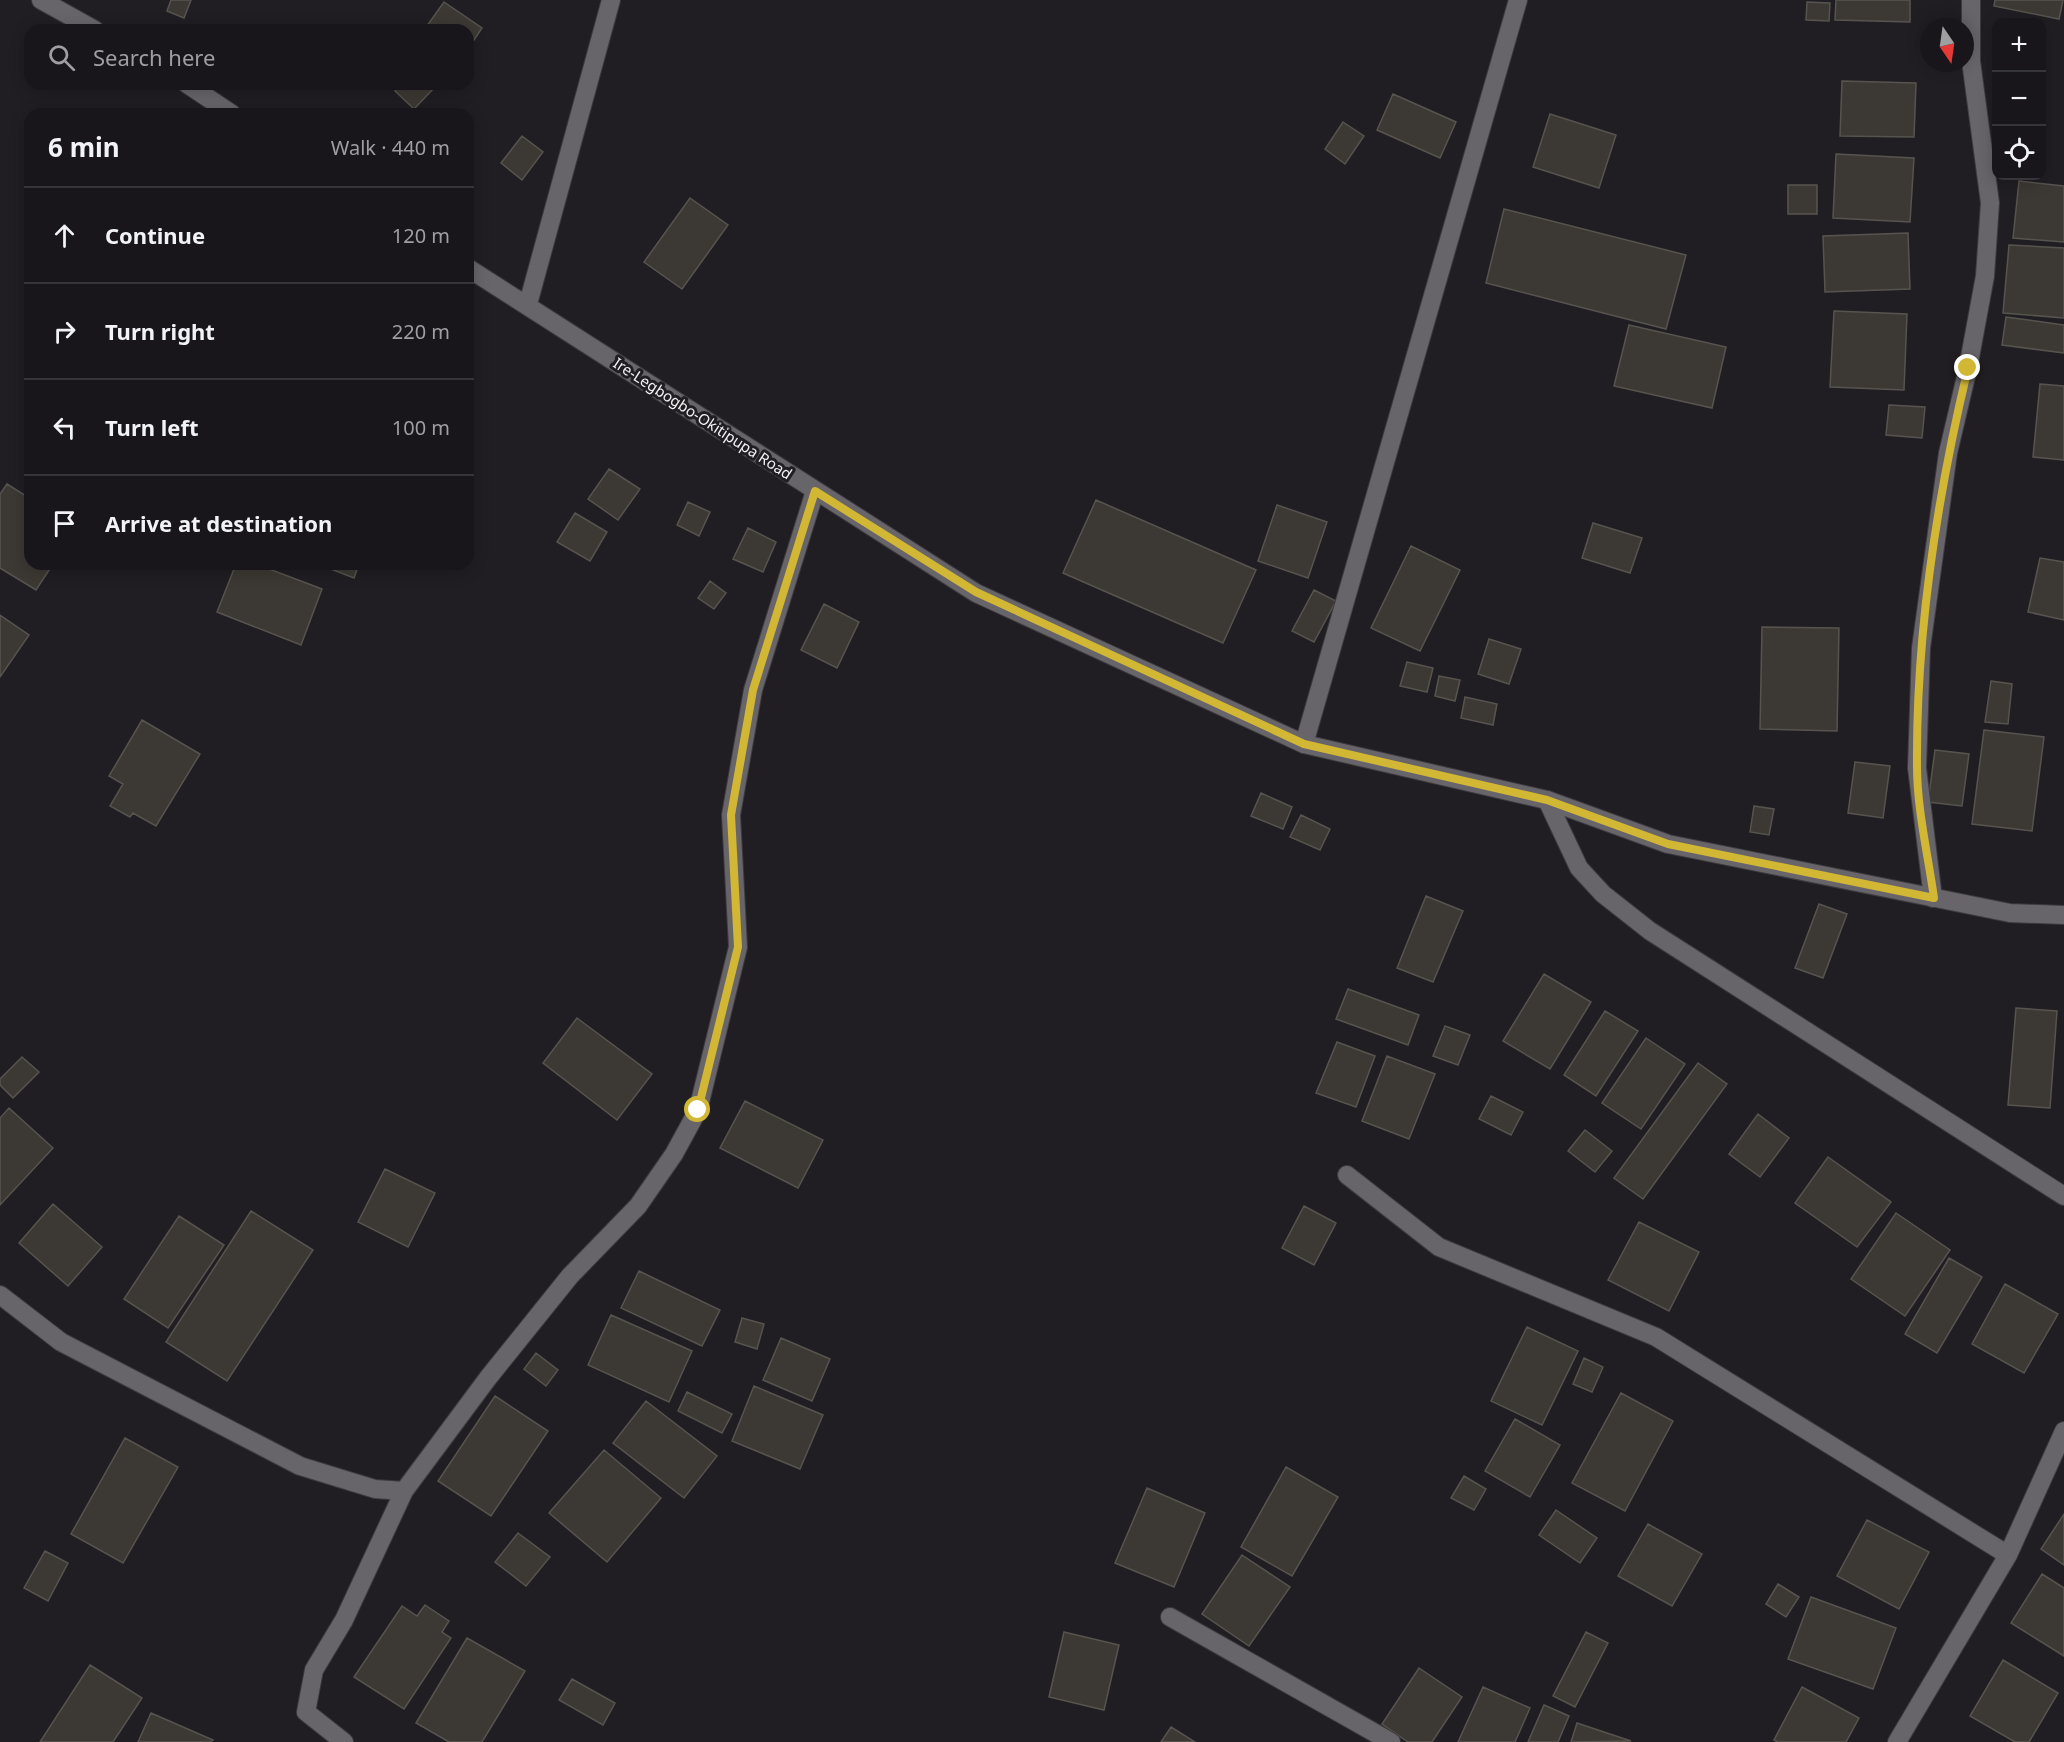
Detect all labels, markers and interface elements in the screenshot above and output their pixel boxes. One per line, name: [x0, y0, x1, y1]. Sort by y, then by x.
north arrow: [1920, 18, 1974, 72]
map controls: [1992, 18, 2046, 180]
button: +: [1992, 18, 2046, 72]
search box: [24, 24, 474, 90]
icon: search: [45, 41, 78, 74]
text: Search here: [93, 42, 215, 72]
button: −: [1992, 72, 2046, 126]
button: locate: [1992, 126, 2046, 180]
text: 6 min: [48, 129, 120, 165]
text: Walk · 440 m: [331, 134, 450, 161]
icon: ahead: [48, 219, 81, 252]
text: Continue: [105, 220, 205, 250]
text: 120 m: [392, 222, 450, 249]
icon: right: [48, 315, 81, 348]
text: Turn right: [105, 316, 215, 346]
text: 220 m: [392, 318, 450, 345]
street label: Ire-Legbogbo-Okitipupa Road: [610, 353, 796, 483]
route end: [1954, 354, 1980, 380]
icon: left: [48, 411, 81, 444]
text: Turn left: [105, 412, 199, 442]
text: 100 m: [392, 414, 450, 441]
icon: arrive: [48, 507, 81, 540]
text: Arrive at destination: [105, 508, 332, 538]
route start: [684, 1096, 710, 1122]

